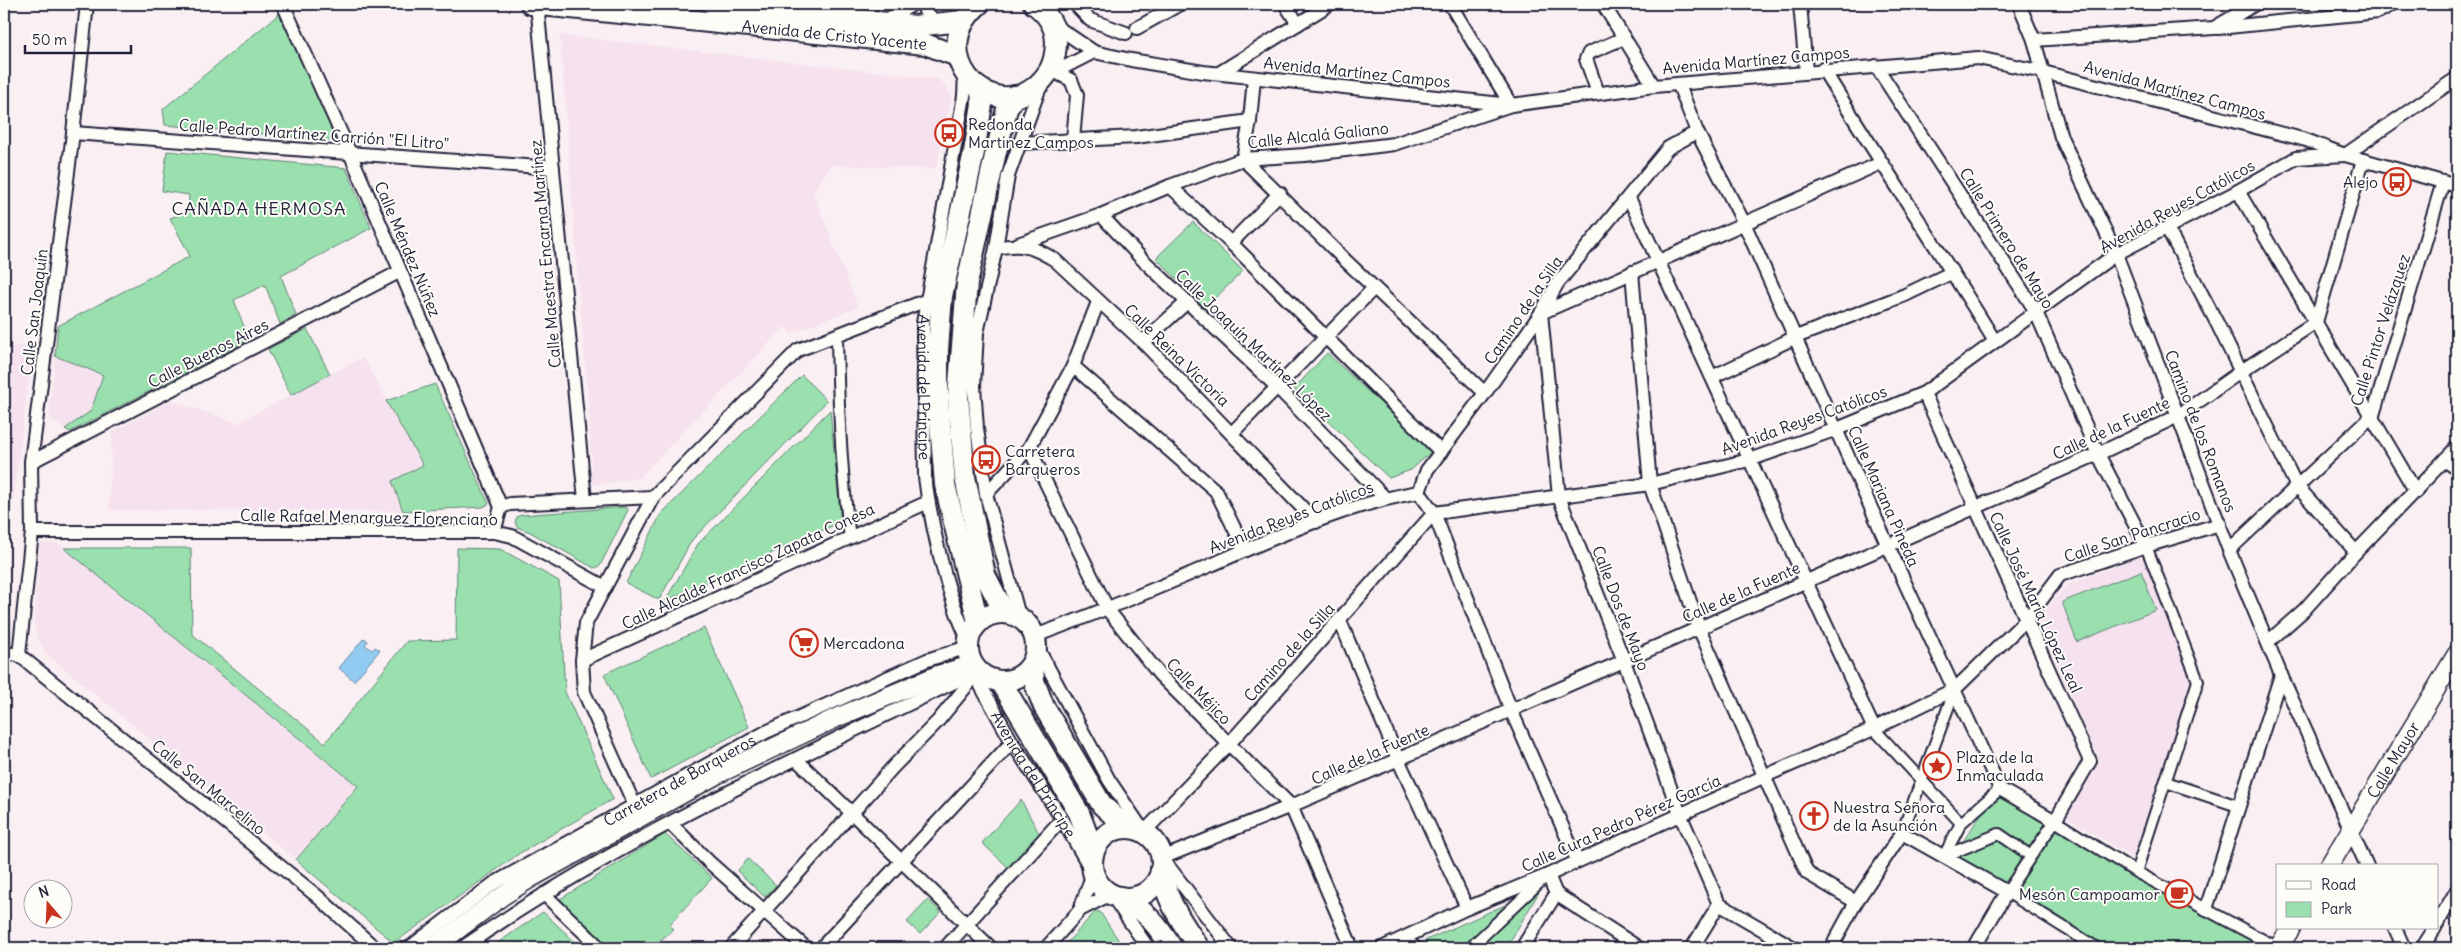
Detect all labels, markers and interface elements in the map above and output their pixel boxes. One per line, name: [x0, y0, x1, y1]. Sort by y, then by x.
street label: Avenida de Cristo Yacente: [741, 15, 928, 54]
scale bar: [25, 22, 131, 54]
text: 50 m: [32, 30, 67, 49]
street label: Avenida Martínez Campos: [1662, 42, 1850, 78]
street label: Avenida Martínez Campos: [1263, 52, 1451, 92]
street label: Avenida Martínez Campos: [2082, 56, 2268, 124]
place label: Redonda Martinez Campos: [968, 114, 1094, 152]
street label: Calle Pedro Martínez Carrión "El Litro": [178, 115, 450, 153]
bus stop icon: Redonda Martinez Campos: [934, 118, 964, 148]
street label: Calle Alcalá Galiano: [1246, 118, 1390, 152]
street label: Calle Maestra Encarna Martínez: [525, 139, 565, 369]
street label: Avenida Reyes Católicos: [2096, 155, 2258, 257]
street label: Calle Primero de Mayo: [1955, 164, 2059, 312]
bus stop icon: Alejo: [2382, 167, 2412, 197]
place label: Alejo: [2343, 172, 2378, 192]
street label: Calle Méndez Núñez: [370, 178, 446, 320]
district label: CAÑADA HERMOSA: [171, 197, 347, 220]
street label: Calle San Joaquín: [16, 248, 52, 376]
street label: Calle Pintor Velázquez: [2346, 251, 2414, 409]
street label: Camino de la Silla: [1479, 252, 1567, 368]
street label: Calle Joaquín Martínez López: [1172, 265, 1337, 425]
street label: Calle Reina Victoria: [1120, 300, 1234, 410]
street label: Avenida del Príncipe: [913, 313, 935, 460]
street label: Calle Buenos Aires: [144, 314, 272, 392]
street label: Camino de los Romanos: [2161, 347, 2241, 515]
street label: Avenida Reyes Católicos: [1719, 381, 1889, 459]
street label: Calle de la Fuente: [2049, 392, 2173, 464]
street label: Calle Mariana Pineda: [1844, 422, 1924, 570]
place label: Carretera Barqueros: [1005, 441, 1080, 479]
bus stop icon: Carretera Barqueros: [971, 445, 1001, 475]
street label: Avenida Reyes Católicos: [1206, 476, 1376, 558]
street label: Calle Alcalde Francisco Zapata Conesa: [618, 498, 878, 634]
street label: Calle San Pancracio: [2061, 504, 2203, 566]
street label: Calle Rafael Menarguez Florenciano: [240, 505, 498, 529]
street label: Calle José María López Leal: [1985, 508, 2087, 696]
street label: Calle Dos de Mayo: [1588, 543, 1654, 673]
street label: Calle de la Fuente: [1679, 557, 1803, 627]
street label: Camino de la Silla: [1239, 598, 1339, 706]
supermarket icon: Mercadona: [789, 628, 819, 658]
place label: Mercadona: [823, 633, 905, 653]
street label: Calle Méjico: [1162, 654, 1236, 728]
street label: Avenida del Príncipe: [987, 707, 1081, 841]
street label: Calle Mayor: [2362, 718, 2424, 802]
street label: Calle de la Fuente: [1308, 719, 1432, 789]
street label: Carretera de Barqueros: [600, 730, 759, 831]
street label: Calle San Marcelino: [148, 735, 270, 839]
place label: Plaza de la Inmaculada: [1956, 747, 2044, 785]
place icon: Plaza de la Inmaculada: [1922, 751, 1952, 781]
street label: Calle Cura Pedro Pérez García: [1518, 770, 1724, 876]
place label: Nuestra Señora de la Asunción: [1833, 797, 1945, 835]
church icon: Nuestra Señora de la Asunción: [1799, 801, 1829, 831]
legend: [2276, 864, 2438, 930]
text: Road: [2321, 875, 2356, 894]
cafe icon: Mesón Campoamor: [2164, 879, 2194, 909]
north arrow: [22, 880, 72, 930]
text: N: [36, 882, 51, 902]
place label: Mesón Campoamor: [2019, 884, 2160, 904]
text: Park: [2321, 899, 2352, 918]

